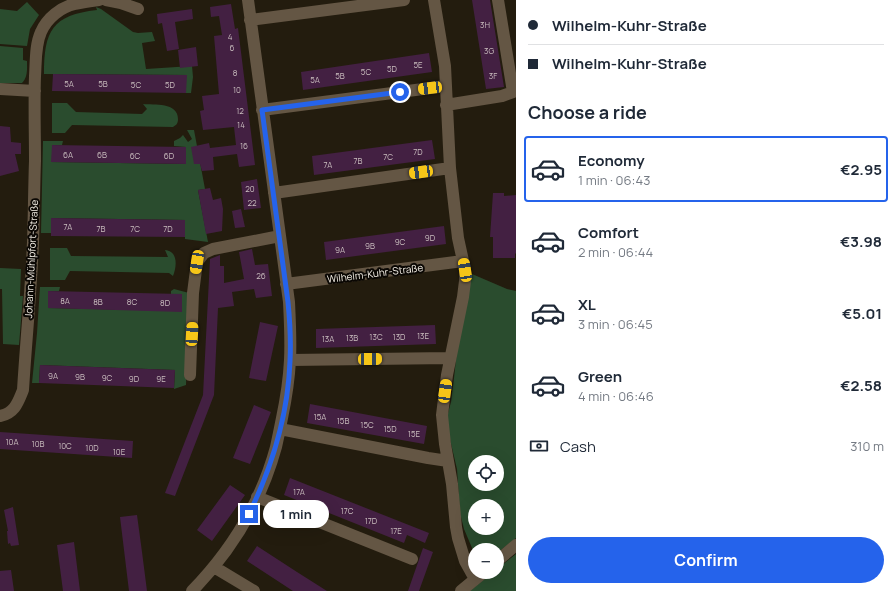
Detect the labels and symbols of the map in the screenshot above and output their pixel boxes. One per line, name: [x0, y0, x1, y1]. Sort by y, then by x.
house number: 3H: [480, 19, 490, 30]
house number: 4: [228, 31, 233, 42]
house number: 6: [230, 42, 235, 53]
house number: 3G: [484, 45, 494, 56]
house number: 5E: [413, 59, 423, 70]
house number: 5D: [387, 63, 398, 74]
house number: 5C: [361, 66, 371, 77]
house number: 8: [233, 67, 238, 78]
house number: 5B: [335, 70, 345, 81]
house number: 3F: [489, 70, 497, 81]
house number: 5A: [310, 74, 320, 85]
house number: 5A: [64, 78, 74, 89]
house number: 5B: [98, 78, 108, 89]
house number: 5C: [131, 79, 141, 90]
house number: 5D: [165, 79, 176, 90]
car: [417, 81, 443, 95]
route start: [391, 83, 409, 101]
house number: 10: [233, 84, 241, 95]
house number: 12: [236, 105, 244, 116]
house number: 14: [237, 119, 245, 130]
house number: 16: [240, 140, 248, 151]
house number: 7D: [413, 146, 423, 157]
house number: 6A: [63, 149, 73, 160]
house number: 6B: [97, 149, 107, 160]
house number: 6C: [130, 150, 141, 161]
house number: 6D: [164, 150, 175, 161]
house number: 7C: [383, 151, 393, 162]
house number: 7B: [354, 155, 363, 166]
house number: 7A: [324, 159, 332, 170]
car: [408, 164, 434, 180]
house number: 20: [245, 183, 255, 194]
house number: 22: [247, 197, 257, 208]
street label: Johann-Mühlpfort-Straße: [21, 199, 41, 319]
house number: 7A: [64, 221, 72, 232]
house number: 7B: [97, 223, 106, 234]
house number: 7C: [130, 223, 140, 234]
house number: 7D: [163, 223, 173, 234]
house number: 9D: [425, 232, 436, 243]
house number: 9C: [395, 236, 406, 247]
house number: 9B: [365, 240, 375, 251]
house number: 9A: [335, 244, 345, 255]
car: [189, 249, 205, 275]
car: [457, 257, 473, 283]
street label: Wilhelm-Kuhr-Straße: [326, 260, 424, 286]
house number: 26: [256, 270, 266, 281]
house number: 8A: [60, 295, 70, 306]
house number: 8B: [93, 296, 103, 307]
house number: 8C: [127, 296, 137, 307]
house number: 8D: [160, 297, 171, 308]
car: [185, 322, 199, 346]
house number: 13E: [417, 330, 429, 341]
house number: 13C: [369, 331, 383, 342]
house number: 13D: [393, 331, 406, 342]
house number: 13B: [346, 332, 358, 343]
house number: 13A: [322, 333, 334, 344]
car: [358, 353, 382, 365]
house number: 9A: [48, 370, 58, 381]
house number: 9B: [75, 371, 85, 382]
house number: 9C: [102, 372, 113, 383]
house number: 9D: [129, 373, 140, 384]
house number: 9E: [156, 373, 166, 384]
car: [437, 378, 453, 404]
house number: 15A: [314, 411, 326, 422]
house number: 15B: [337, 415, 349, 426]
house number: 15C: [360, 419, 374, 430]
house number: 15D: [383, 423, 397, 434]
house number: 15E: [408, 428, 421, 439]
house number: 10A: [5, 436, 19, 447]
house number: 10B: [32, 438, 45, 449]
house number: 10C: [58, 440, 72, 451]
house number: 10D: [85, 442, 99, 453]
house number: 10E: [113, 446, 126, 457]
house number: 17A: [293, 486, 305, 497]
callout: 1 min: [263, 500, 329, 528]
route end: [240, 505, 258, 523]
house number: 17C: [341, 505, 354, 516]
house number: 17D: [365, 515, 378, 526]
house number: 17E: [390, 525, 402, 536]

